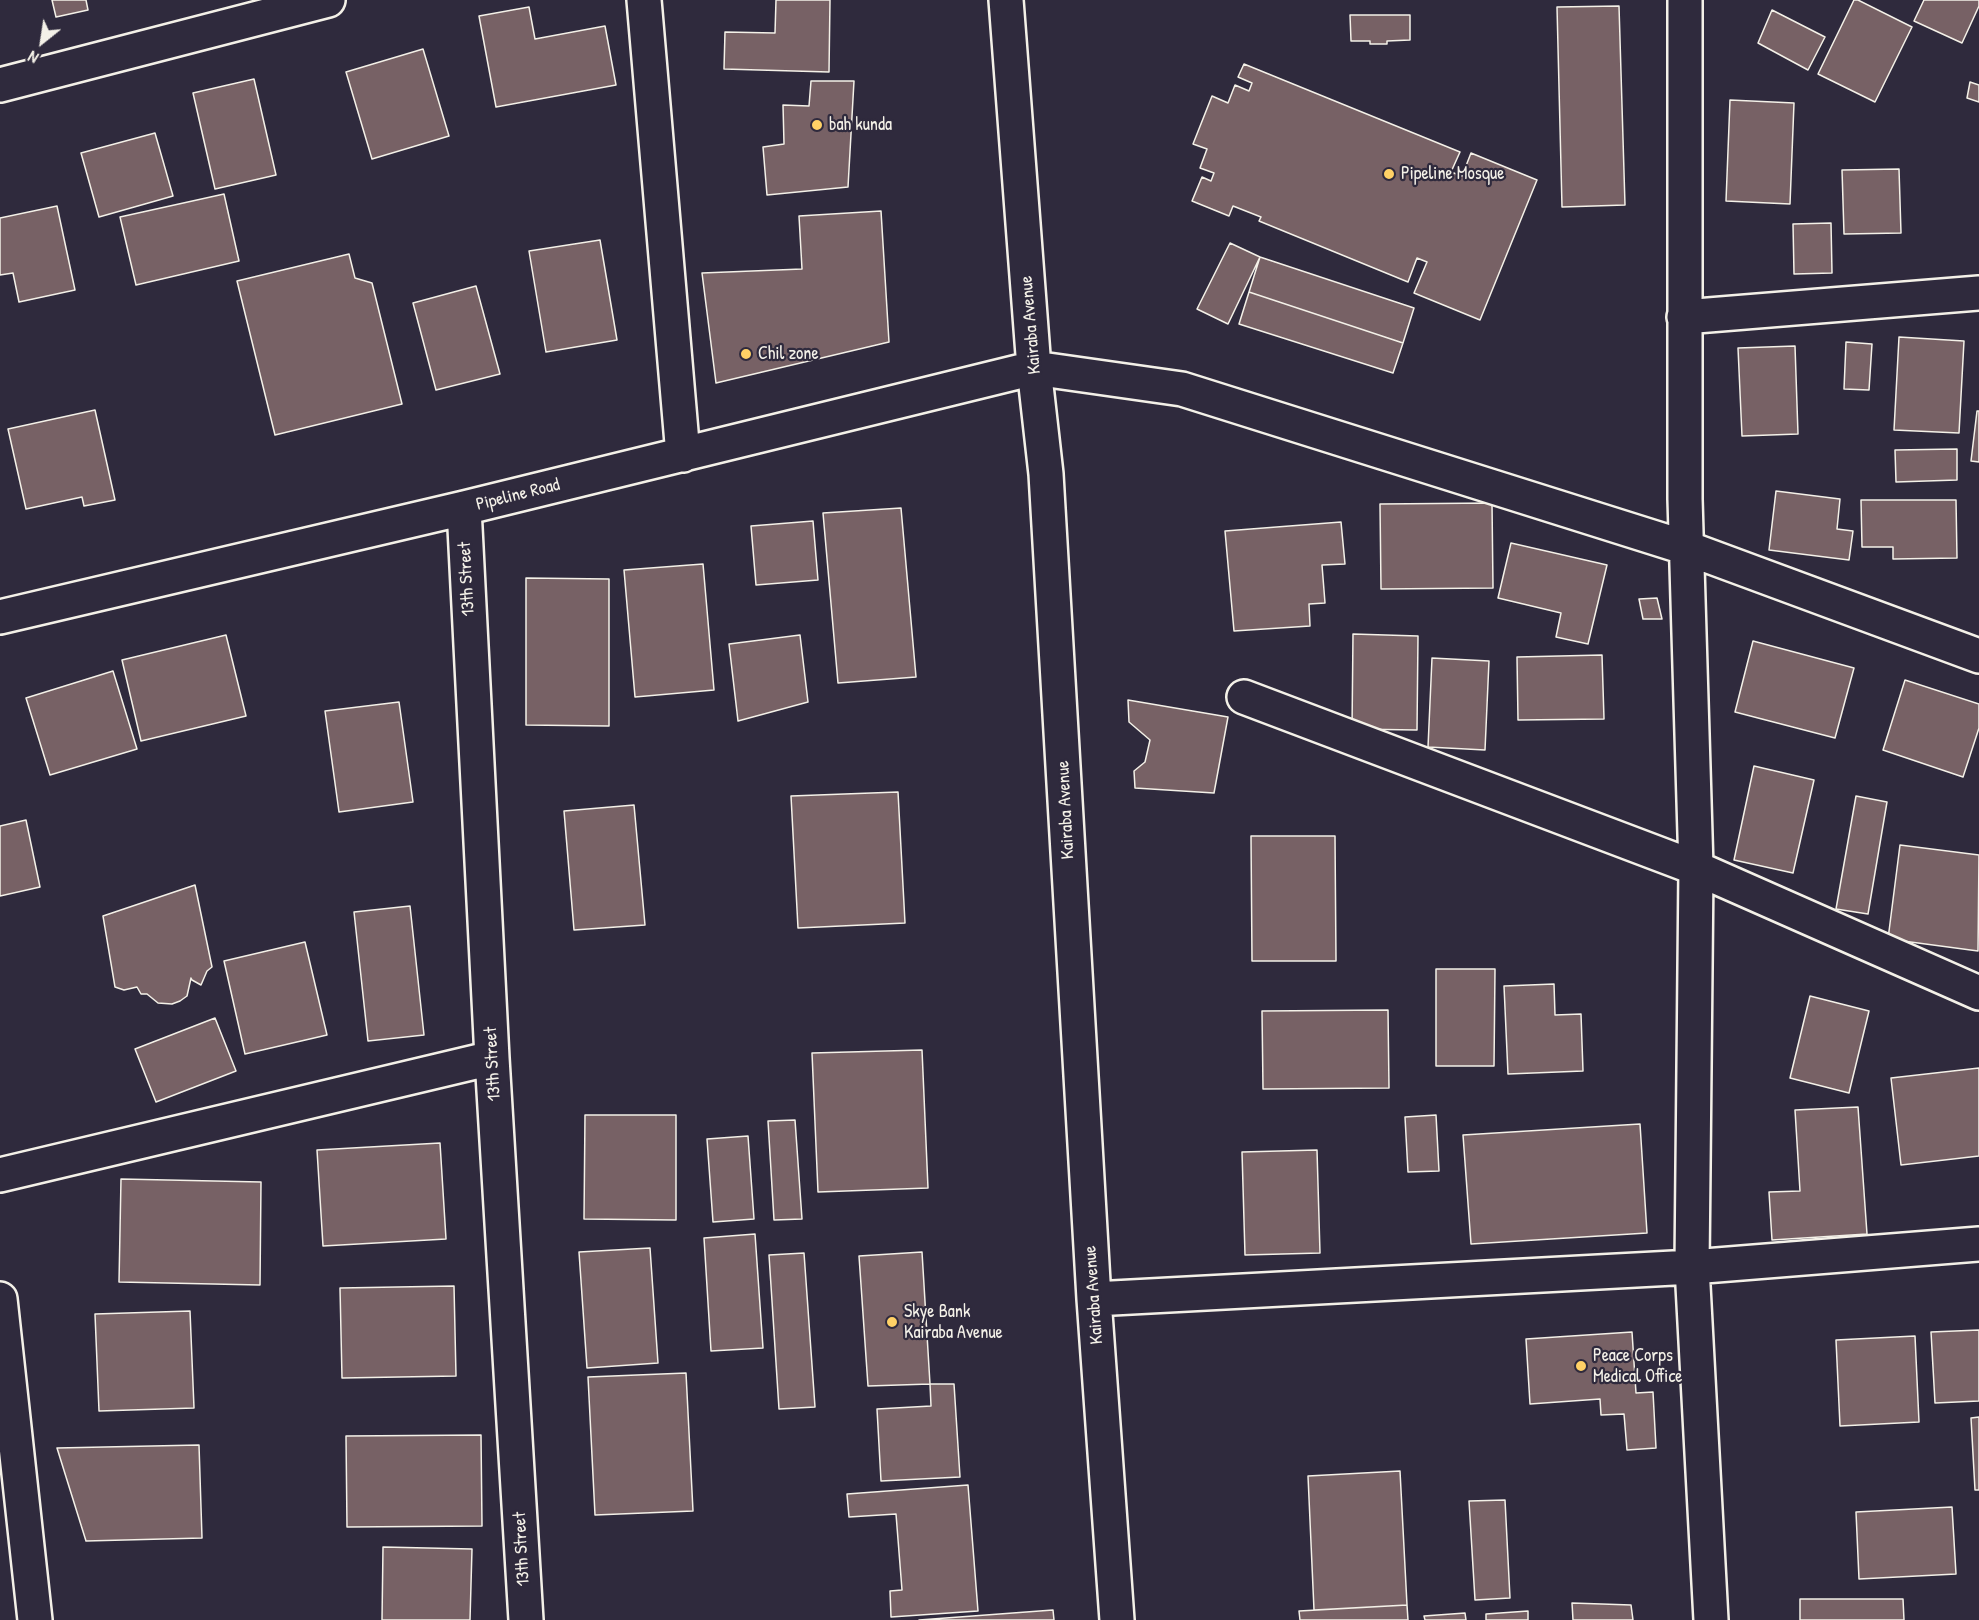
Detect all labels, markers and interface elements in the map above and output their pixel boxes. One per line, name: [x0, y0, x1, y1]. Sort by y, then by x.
north arrow: [12, 12, 72, 72]
text: N: [24, 46, 42, 69]
place label: bah kunda: [829, 114, 892, 136]
marker: bah kunda: [810, 118, 824, 132]
place label: Pipeline Mosque: [1401, 163, 1504, 185]
marker: Pipeline Mosque: [1382, 167, 1396, 181]
street label: Kairaba Avenue: [1016, 275, 1046, 375]
place label: Chil zone: [758, 343, 819, 365]
marker: Chil zone: [739, 347, 753, 361]
street label: Pipeline Road: [474, 474, 562, 516]
street label: 13th Street: [454, 541, 480, 617]
street label: Kairaba Avenue: [1053, 760, 1079, 860]
street label: 13th Street: [480, 1026, 506, 1102]
street label: Kairaba Avenue: [1080, 1245, 1108, 1345]
place label: Skye Bank Kairaba Avenue: [904, 1301, 1003, 1344]
marker: Skye Bank Kairaba Avenue: [885, 1315, 899, 1329]
place label: Peace Corps Medical Office: [1593, 1345, 1683, 1388]
marker: Peace Corps Medical Office: [1574, 1359, 1588, 1373]
street label: 13th Street: [509, 1511, 535, 1587]

